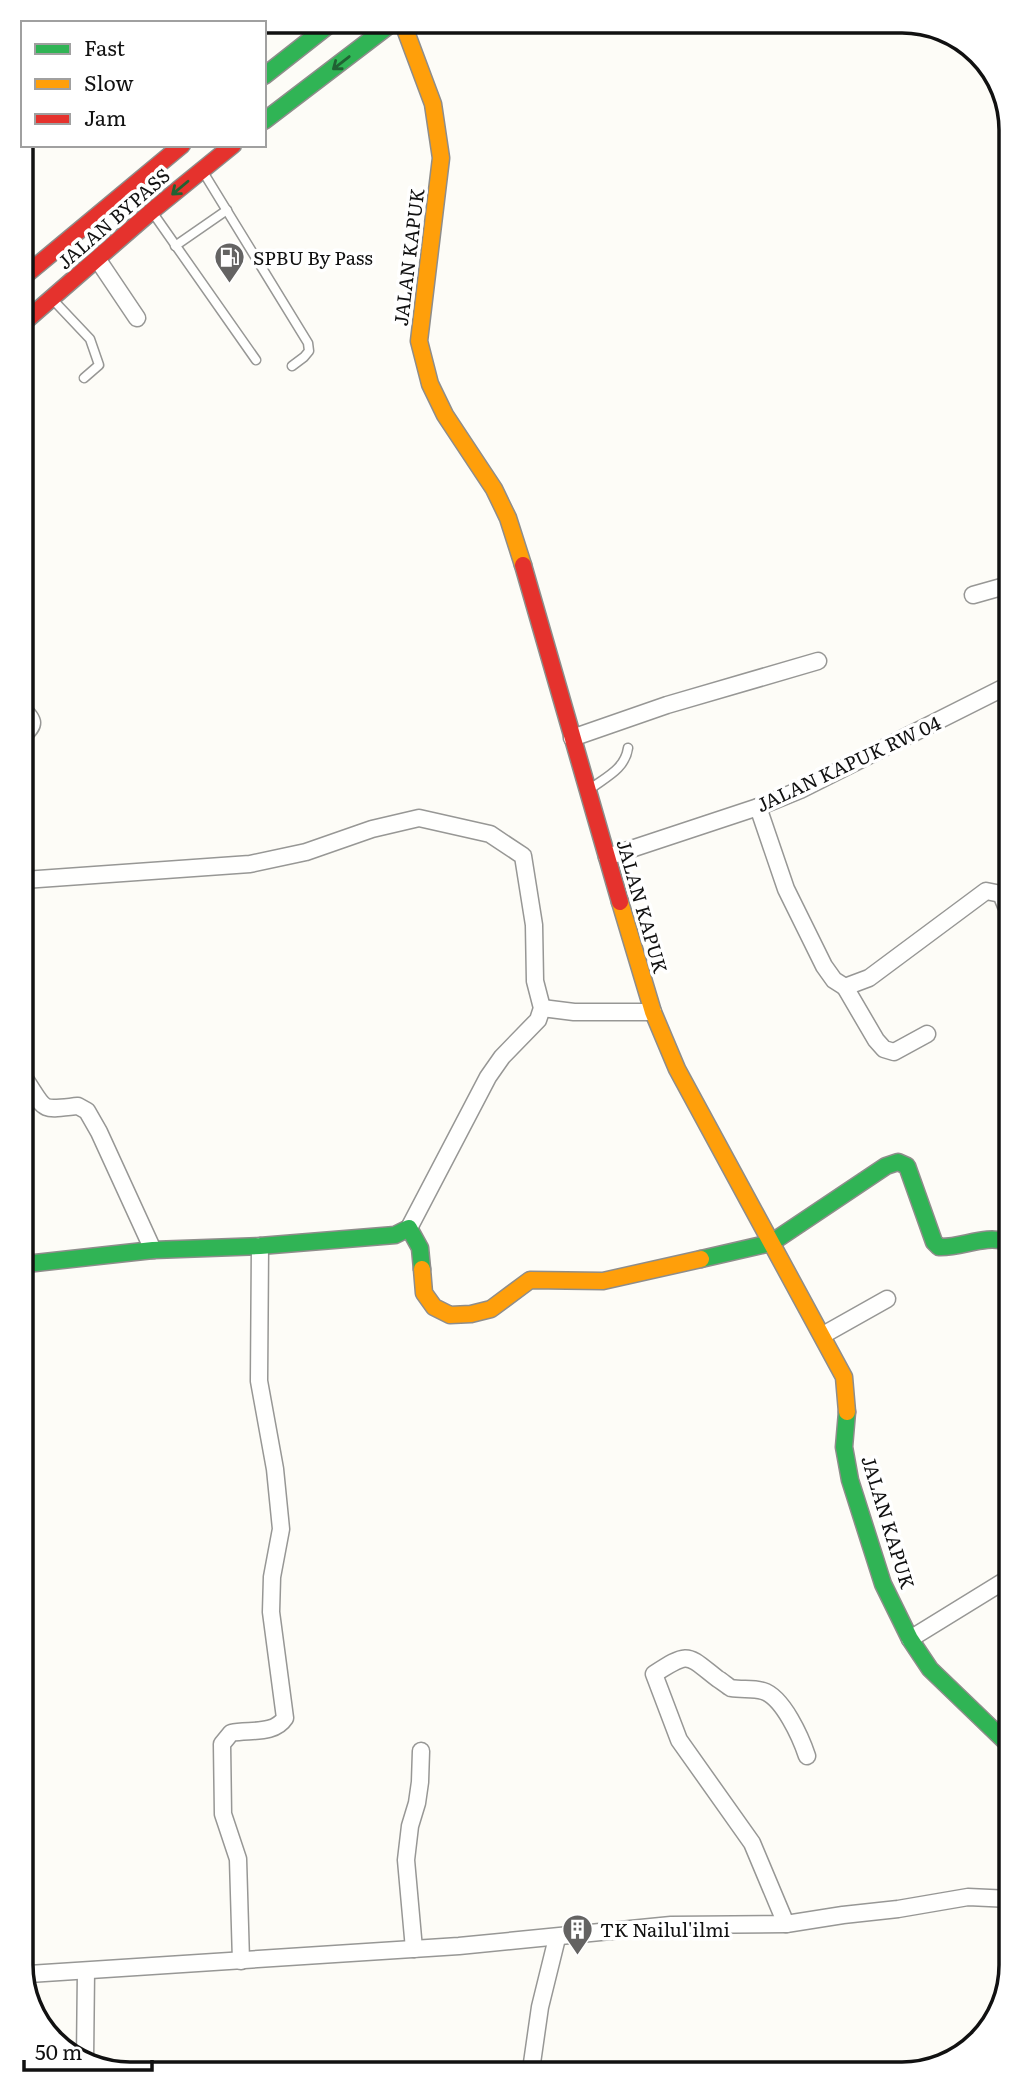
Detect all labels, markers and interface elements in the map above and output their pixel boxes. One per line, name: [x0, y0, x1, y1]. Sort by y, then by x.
legend: [21, 21, 266, 147]
text: Fast: [84, 31, 125, 62]
one-way arrow: [332, 55, 350, 70]
text: Slow: [84, 66, 134, 97]
text: Jam: [84, 101, 126, 132]
street label: JALAN BYPASS: [50, 161, 176, 275]
one-way arrow: [171, 180, 189, 196]
street label: JALAN KAPUK: [386, 187, 430, 327]
fuel station icon: SPBU By Pass: [213, 240, 247, 284]
place label: SPBU By Pass: [253, 243, 373, 271]
street label: JALAN KAPUK RW 04: [751, 708, 945, 818]
street label: JALAN KAPUK: [610, 836, 676, 976]
street label: JALAN KAPUK: [855, 1452, 923, 1592]
building icon: TK Nailul'ilmi: [560, 1912, 594, 1956]
place label: TK Nailul'ilmi: [600, 1915, 730, 1943]
scale bar: [24, 2028, 152, 2072]
text: 50 m: [35, 2035, 82, 2066]

